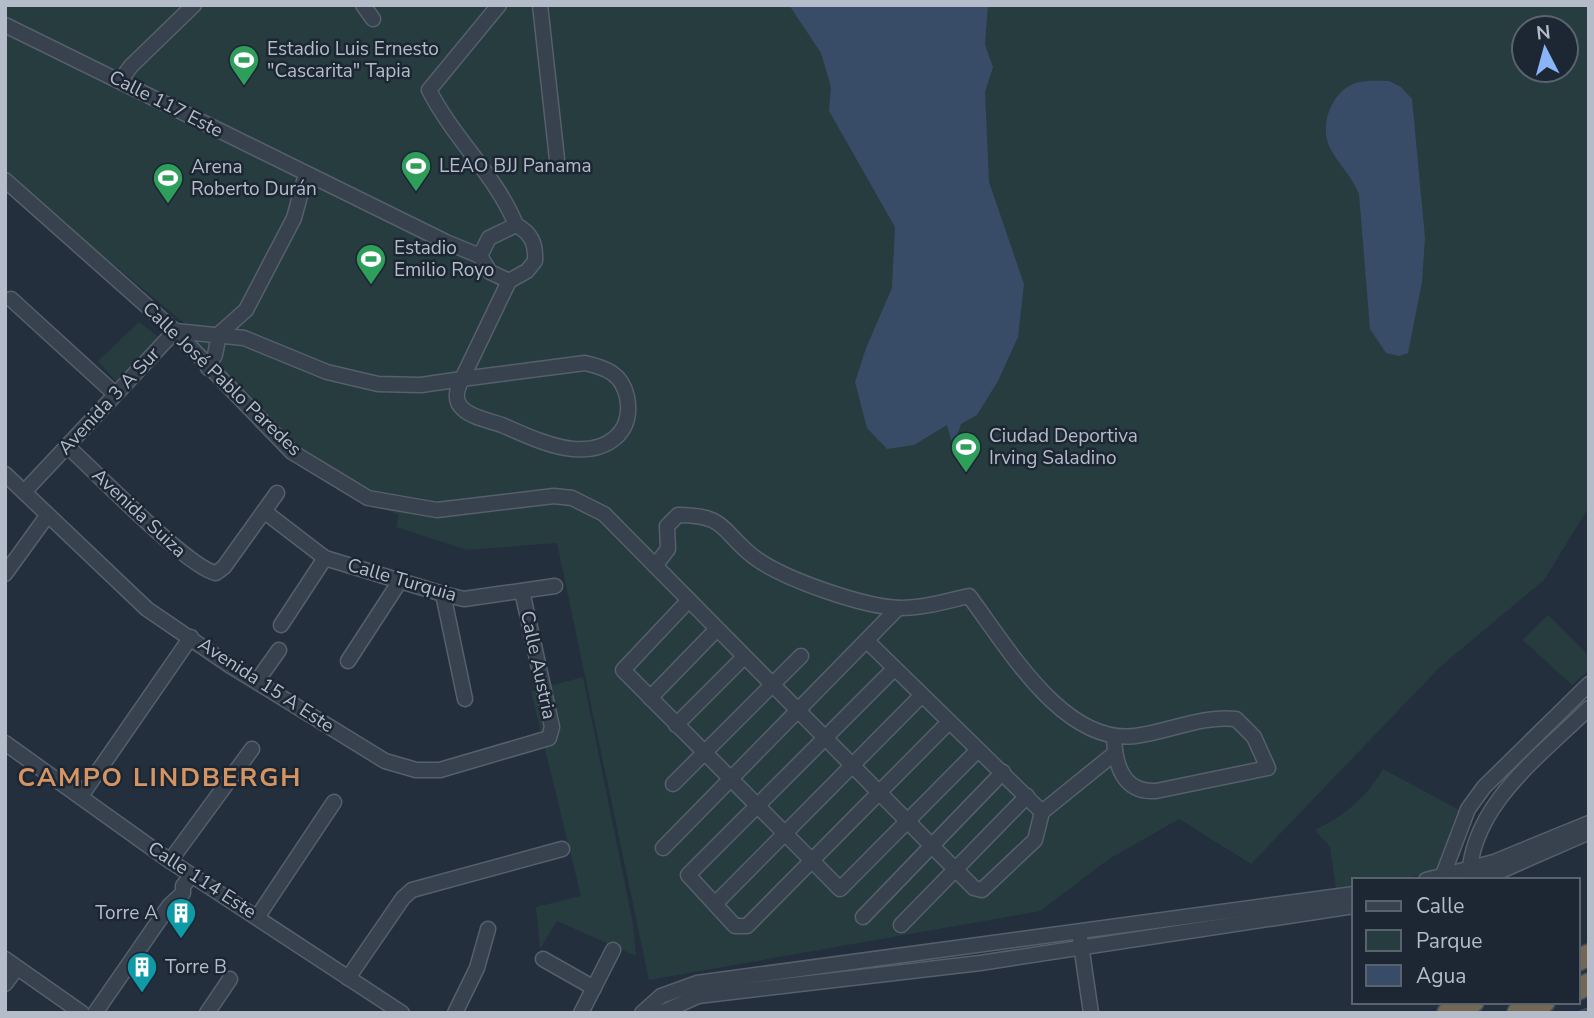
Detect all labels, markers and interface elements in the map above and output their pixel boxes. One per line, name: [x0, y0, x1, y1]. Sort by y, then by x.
north arrow: [1510, 14, 1580, 84]
text: N: [1535, 19, 1552, 47]
place label: Estadio Luis Ernesto "Cascarita" Tapia: [267, 36, 439, 84]
sports icon: Estadio Luis Ernesto "Cascarita" Tapia: [227, 43, 261, 87]
street label: Calle 117 Este: [105, 64, 227, 144]
sports icon: LEAO BJJ Panama: [399, 149, 433, 193]
place label: LEAO BJJ Panama: [439, 153, 592, 179]
place label: Arena Roberto Durán: [191, 154, 317, 202]
sports icon: Arena Roberto Durán: [151, 161, 185, 205]
place label: Estadio Emilio Royo: [394, 235, 494, 283]
sports icon: Estadio Emilio Royo: [354, 242, 388, 286]
street label: Calle José Pablo Paredes: [137, 296, 307, 462]
street label: Avenida 3 A Sur: [52, 341, 166, 461]
place label: Ciudad Deportiva Irving Saladino: [989, 423, 1138, 471]
sports icon: Ciudad Deportiva Irving Saladino: [949, 430, 983, 474]
street label: Avenida Suiza: [86, 463, 192, 563]
street label: Calle Turquia: [344, 552, 460, 608]
street label: Calle Austria: [514, 608, 562, 722]
street label: Avenida 15 A Este: [193, 631, 339, 739]
district label: CAMPO LINDBERGH: [18, 760, 302, 795]
street label: Calle 114 Este: [143, 835, 261, 925]
legend: [1352, 878, 1580, 1004]
text: Calle: [1416, 892, 1464, 920]
building icon: Torre A: [164, 896, 198, 940]
place label: Torre A: [95, 900, 158, 926]
text: Parque: [1416, 927, 1483, 955]
building icon: Torre B: [125, 950, 159, 994]
place label: Torre B: [165, 954, 227, 980]
text: Agua: [1416, 962, 1466, 990]

